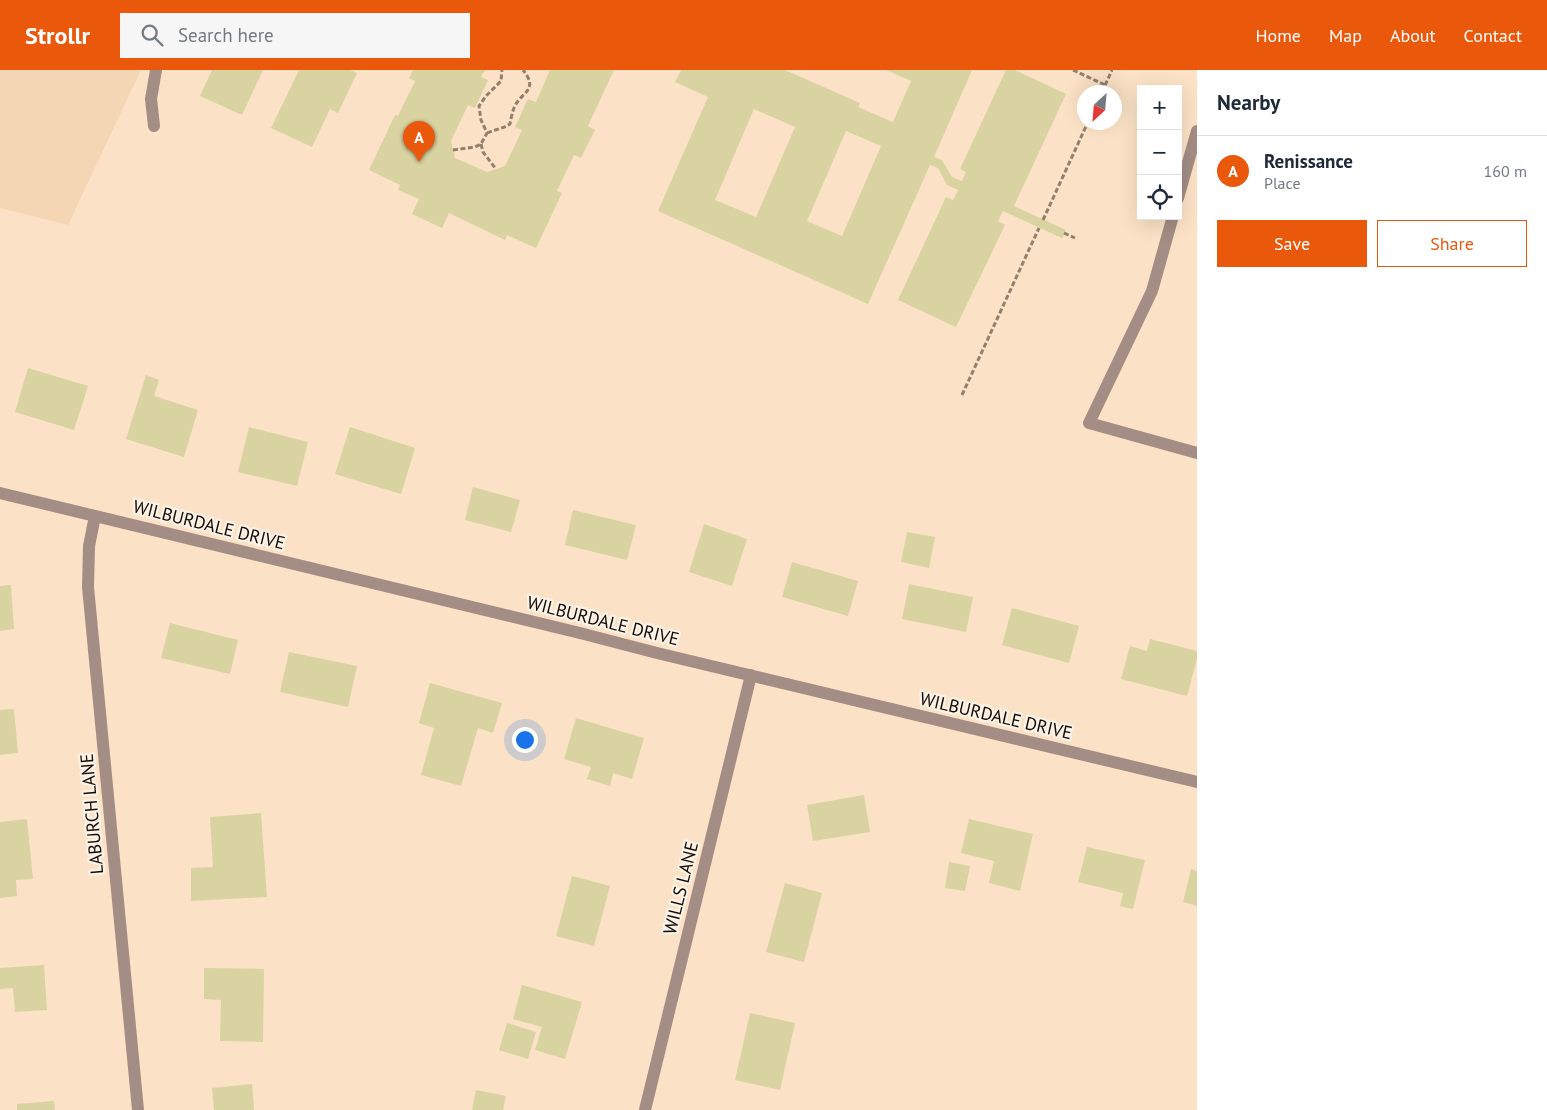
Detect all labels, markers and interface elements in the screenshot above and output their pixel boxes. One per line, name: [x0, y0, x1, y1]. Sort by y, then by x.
search box: [120, 13, 470, 58]
text: Strollr: [25, 20, 90, 51]
icon: search: [138, 21, 166, 49]
text: Search here: [178, 23, 274, 47]
text: Home: [1255, 24, 1301, 47]
text: Map: [1329, 24, 1362, 47]
text: About: [1390, 24, 1436, 47]
text: Contact: [1464, 24, 1522, 47]
north arrow: [1077, 85, 1122, 130]
map controls: [1137, 85, 1182, 220]
button: +: [1137, 85, 1182, 130]
text: Nearby: [1217, 89, 1280, 116]
pin: A: [403, 121, 435, 162]
button: −: [1137, 130, 1182, 175]
text: Renissance: [1264, 149, 1353, 173]
text: A: [1228, 161, 1238, 181]
text: 160 m: [1484, 161, 1527, 181]
text: Place: [1264, 173, 1301, 193]
button: locate: [1137, 175, 1182, 220]
button: Save: [1217, 220, 1367, 267]
button: Share: [1377, 220, 1527, 267]
street label: WILBURDALE DRIVE: [131, 495, 287, 554]
street label: WILBURDALE DRIVE: [525, 591, 681, 650]
street label: WILBURDALE DRIVE: [918, 687, 1075, 744]
your location: [512, 727, 538, 753]
street label: LABURCH LANE: [75, 753, 108, 875]
street label: WILLS LANE: [658, 839, 703, 937]

